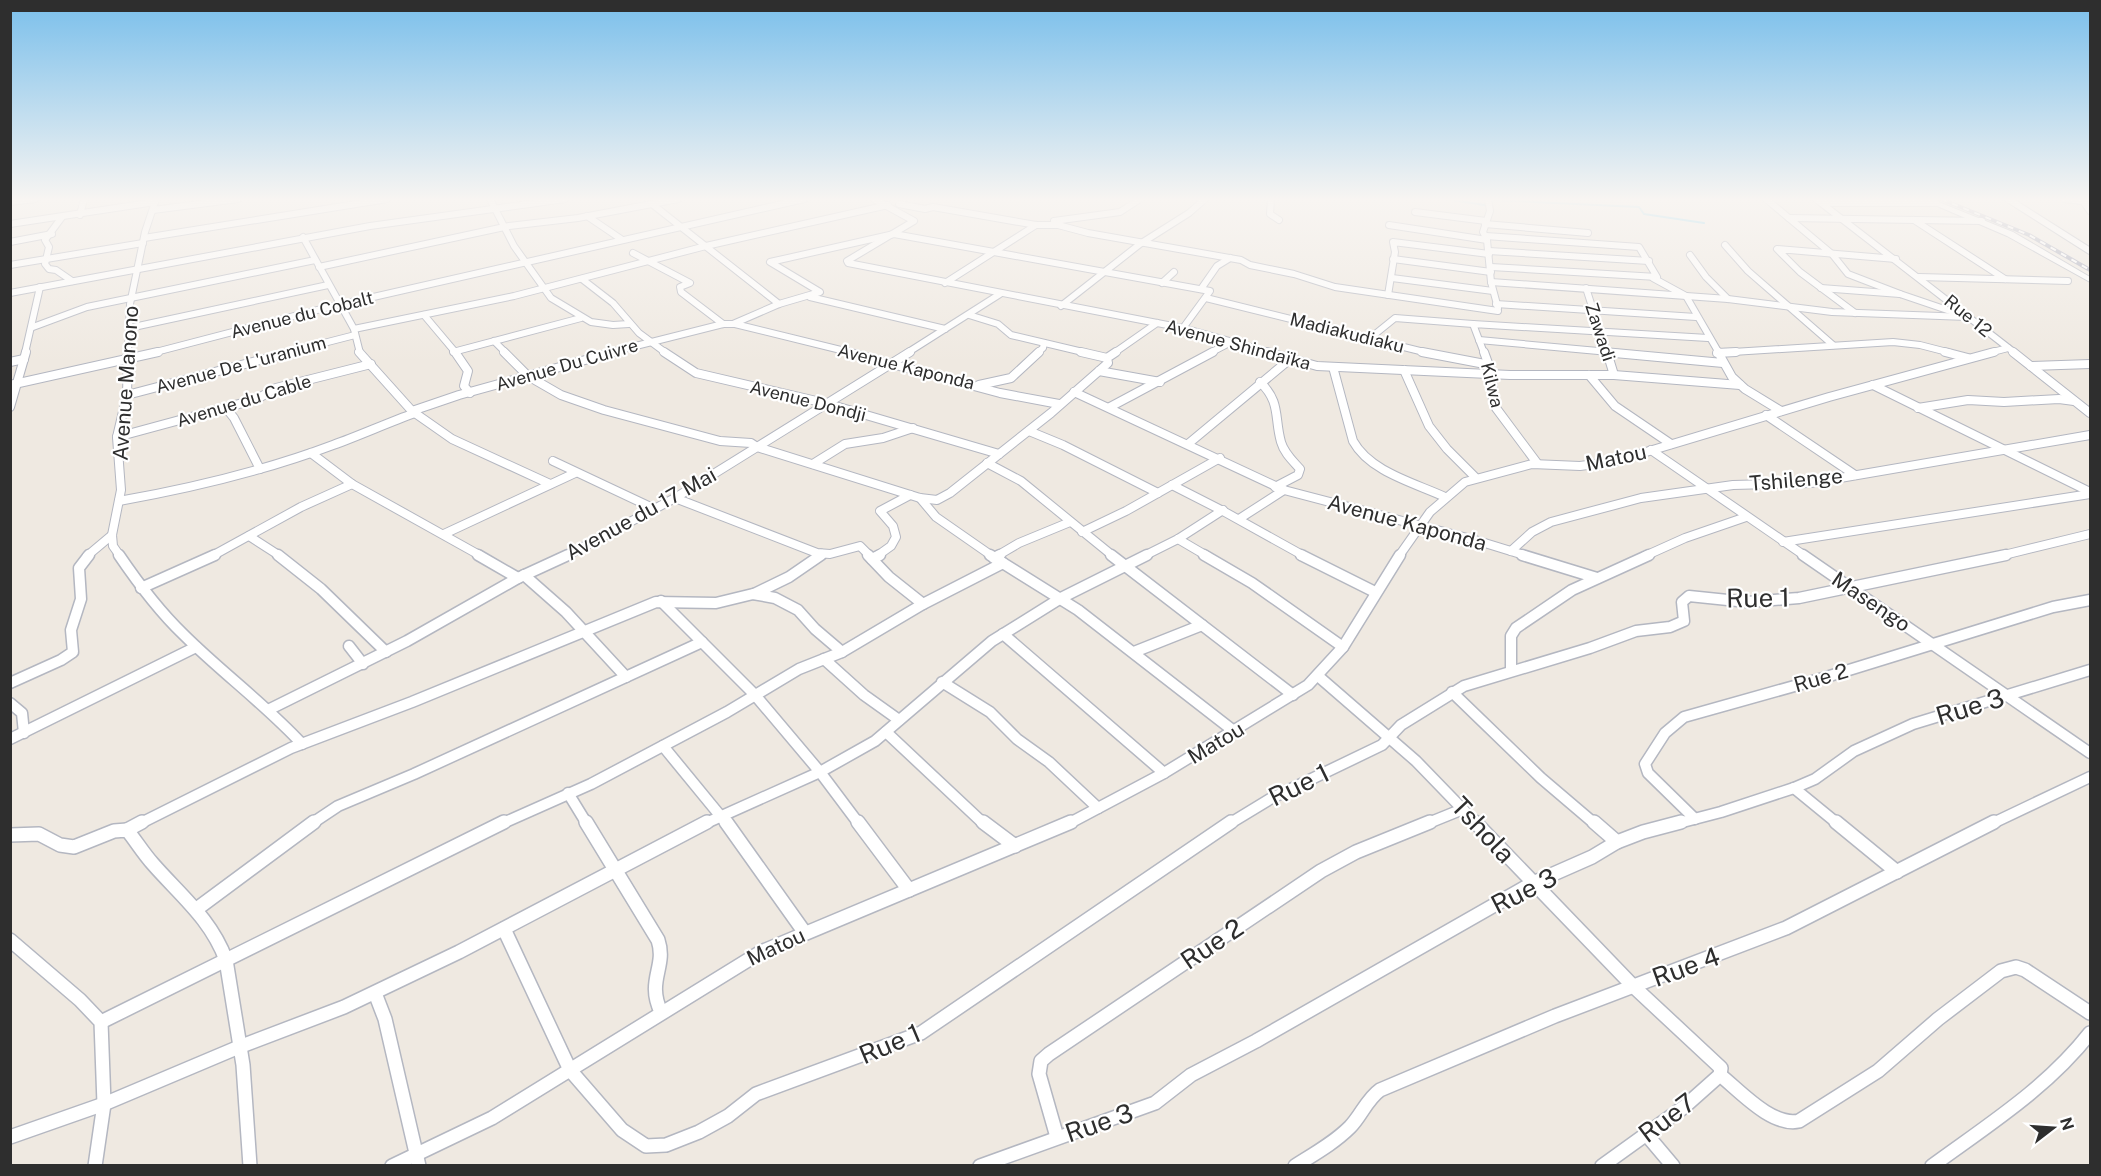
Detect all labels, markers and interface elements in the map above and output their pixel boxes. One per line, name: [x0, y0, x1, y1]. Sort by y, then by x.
street label: Avenue du Cobalt: [228, 287, 375, 342]
street label: Rue 12: [1940, 290, 1996, 341]
street label: Zawadi: [1581, 300, 1620, 364]
street label: Avenue Manono: [108, 305, 143, 461]
street label: Madiakudiaku: [1288, 308, 1406, 357]
street label: Avenue Shindaïka: [1163, 315, 1313, 374]
street label: Avenue De L'uranium: [153, 332, 328, 397]
street label: Avenue Du Cuivre: [493, 334, 640, 395]
street label: Avenue Kaponda: [836, 339, 977, 394]
street label: Kilwa: [1477, 360, 1508, 410]
street label: Avenue du Cable: [174, 370, 314, 431]
street label: Avenue Dondji: [748, 376, 868, 425]
street label: Matou: [1583, 439, 1649, 476]
street label: Avenue du 17 Mai: [561, 462, 720, 565]
street label: Tshilenge: [1748, 463, 1844, 496]
street label: Avenue Kaponda: [1325, 489, 1489, 556]
street label: Masengo: [1827, 566, 1915, 637]
street label: Rue 1: [1726, 581, 1790, 614]
street label: Rue 2: [1791, 658, 1851, 697]
street label: Rue 3: [1932, 682, 2008, 732]
street label: Matou: [1183, 716, 1249, 769]
street label: Rue 1: [1263, 757, 1334, 812]
street label: Tshola: [1445, 790, 1522, 869]
street label: Rue 3: [1486, 861, 1562, 920]
street label: Rue 2: [1175, 911, 1249, 976]
street label: Matou: [743, 922, 809, 971]
street label: Rue 4: [1648, 940, 1724, 993]
street label: Rue 1: [854, 1017, 925, 1070]
street label: Rue7: [1632, 1086, 1701, 1149]
street label: Rue 3: [1061, 1097, 1137, 1149]
north arrow: [2023, 1098, 2083, 1158]
text: N: [2056, 1115, 2078, 1133]

